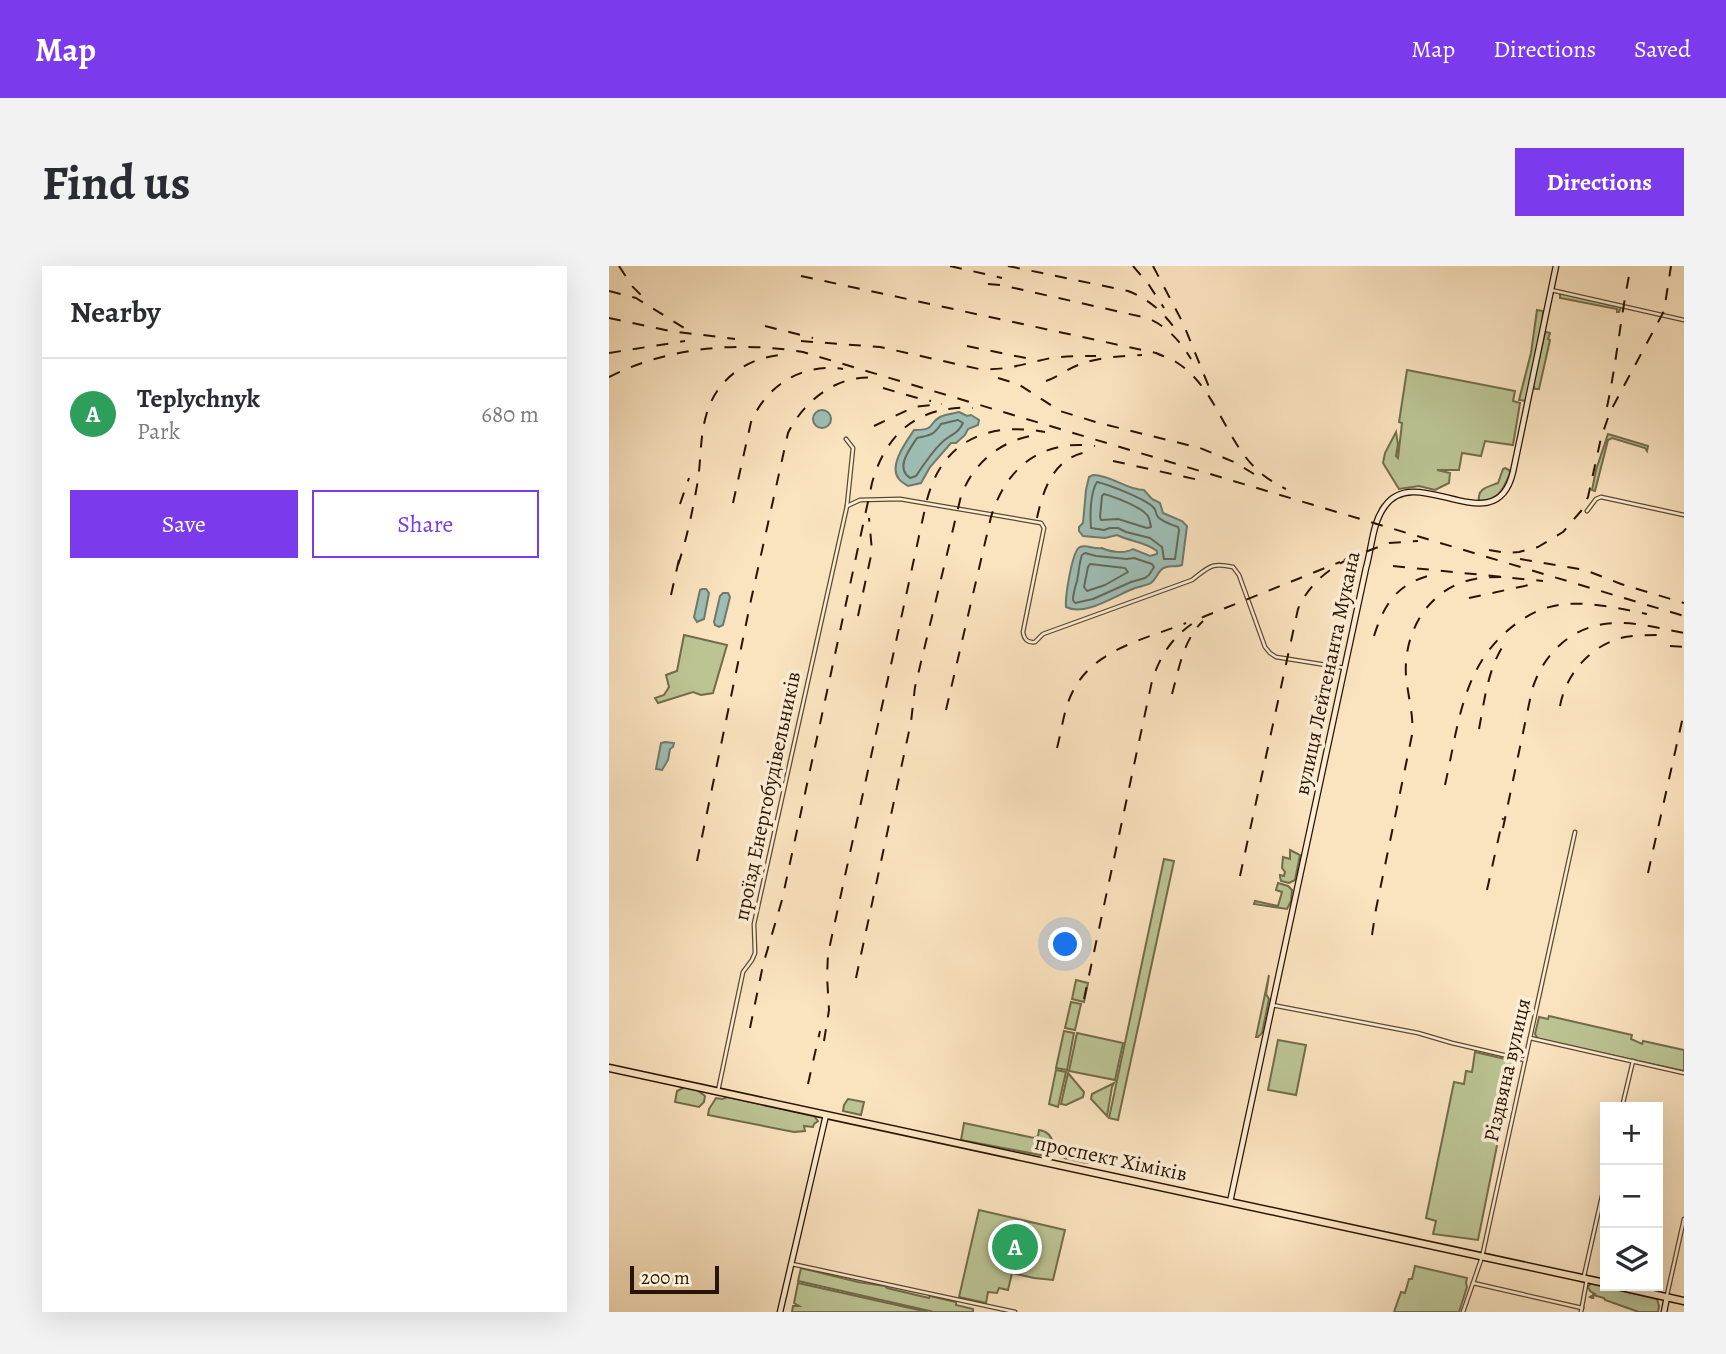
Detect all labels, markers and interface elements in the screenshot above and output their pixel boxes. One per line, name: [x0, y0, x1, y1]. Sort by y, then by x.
text: Map: [35, 27, 96, 72]
text: Map: [1411, 33, 1455, 65]
text: Directions: [1493, 33, 1596, 65]
text: Saved: [1634, 33, 1691, 65]
button: Directions: [1515, 148, 1684, 216]
text: Find us: [42, 149, 190, 216]
text: Nearby: [70, 292, 161, 332]
text: Teplychnyk: [137, 381, 260, 416]
text: A: [86, 399, 100, 430]
text: 680 m: [481, 399, 539, 430]
text: Park: [137, 416, 180, 447]
button: Save: [70, 490, 298, 558]
button: Share: [312, 490, 539, 558]
street label: вулиця Лейтенанта Мукана: [1287, 548, 1367, 797]
street label: проїзд Енергобудівельників: [727, 669, 807, 923]
your location: [1048, 927, 1082, 961]
street label: Різдвяна вулиця: [1477, 995, 1537, 1145]
map controls: [1600, 1102, 1663, 1291]
button: +: [1600, 1102, 1663, 1165]
street label: проспект Хіміків: [1032, 1128, 1190, 1188]
button: −: [1600, 1165, 1663, 1228]
pin: A: [992, 1221, 1038, 1273]
button: layers: [1600, 1228, 1663, 1291]
scale bar: [630, 1263, 719, 1295]
text: 200 m: [641, 1265, 690, 1291]

